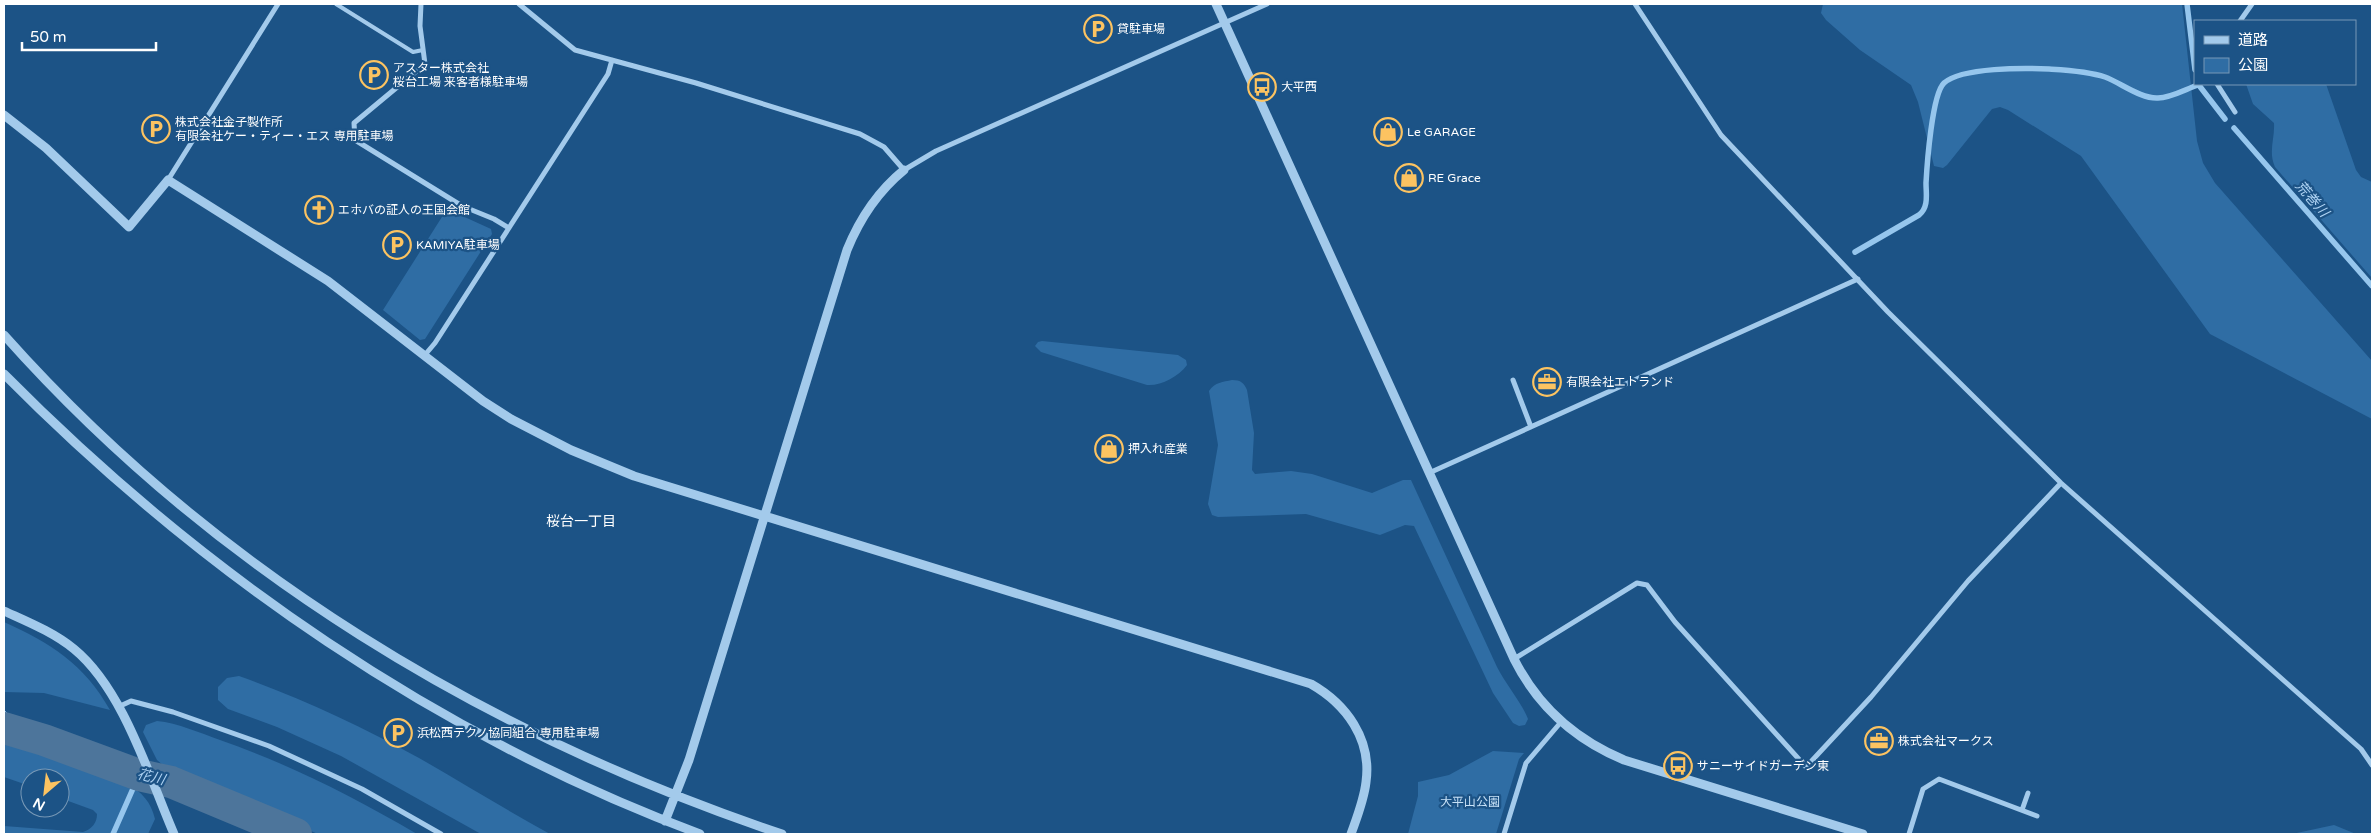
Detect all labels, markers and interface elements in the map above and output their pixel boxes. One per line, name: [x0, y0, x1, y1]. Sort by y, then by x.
parking icon: 貸駐車場: [1083, 14, 1113, 44]
scale bar: [22, 20, 156, 52]
legend: [2194, 20, 2356, 85]
place label: 貸駐車場: [1117, 22, 1165, 36]
text: 50 m: [30, 28, 67, 46]
text: 道路: [2238, 31, 2268, 49]
text: 公園: [2238, 56, 2268, 74]
parking icon: アスター株式会社 桜台工場 来客者様駐車場: [359, 60, 389, 90]
place label: アスター株式会社 桜台工場 来客者様駐車場: [393, 61, 528, 89]
bus stop icon: 大平西: [1247, 72, 1277, 102]
place label: 大平西: [1281, 80, 1317, 94]
parking icon: 株式会社金子製作所 有限会社ケー・ティー・エス 専用駐車場: [141, 114, 171, 144]
place label: 株式会社金子製作所 有限会社ケー・ティー・エス 専用駐車場: [175, 115, 393, 143]
shop icon: Le GARAGE: [1373, 117, 1403, 147]
place label: Le GARAGE: [1407, 125, 1476, 139]
shop icon: RE Grace: [1394, 163, 1424, 193]
place label: RE Grace: [1428, 171, 1481, 185]
water label: 荒巻川: [2292, 178, 2334, 222]
church icon: エホバの証人の王国会館: [304, 195, 334, 225]
place label: エホバの証人の王国会館: [338, 203, 470, 217]
parking icon: KAMIYA駐車場: [382, 230, 412, 260]
place label: KAMIYA駐車場: [416, 238, 500, 252]
office icon: 有限会社エトランド: [1532, 367, 1562, 397]
place label: 有限会社エトランド: [1566, 375, 1674, 389]
shop icon: 押入れ産業: [1094, 434, 1124, 464]
place label: 押入れ産業: [1128, 442, 1188, 456]
district label: 桜台一丁目: [546, 513, 616, 530]
parking icon: 浜松西テクノ協同組合 専用駐車場: [383, 718, 413, 748]
place label: 浜松西テクノ協同組合 専用駐車場: [417, 726, 599, 740]
office icon: 株式会社マークス: [1864, 726, 1894, 756]
place label: 株式会社マークス: [1898, 734, 1994, 748]
bus stop icon: サニーサイドガーデン東: [1663, 751, 1693, 781]
place label: サニーサイドガーデン東: [1697, 759, 1829, 773]
water label: 花川: [135, 765, 169, 789]
north arrow: [20, 768, 70, 818]
text: N: [30, 794, 48, 814]
park label: 大平山公園: [1440, 795, 1500, 809]

